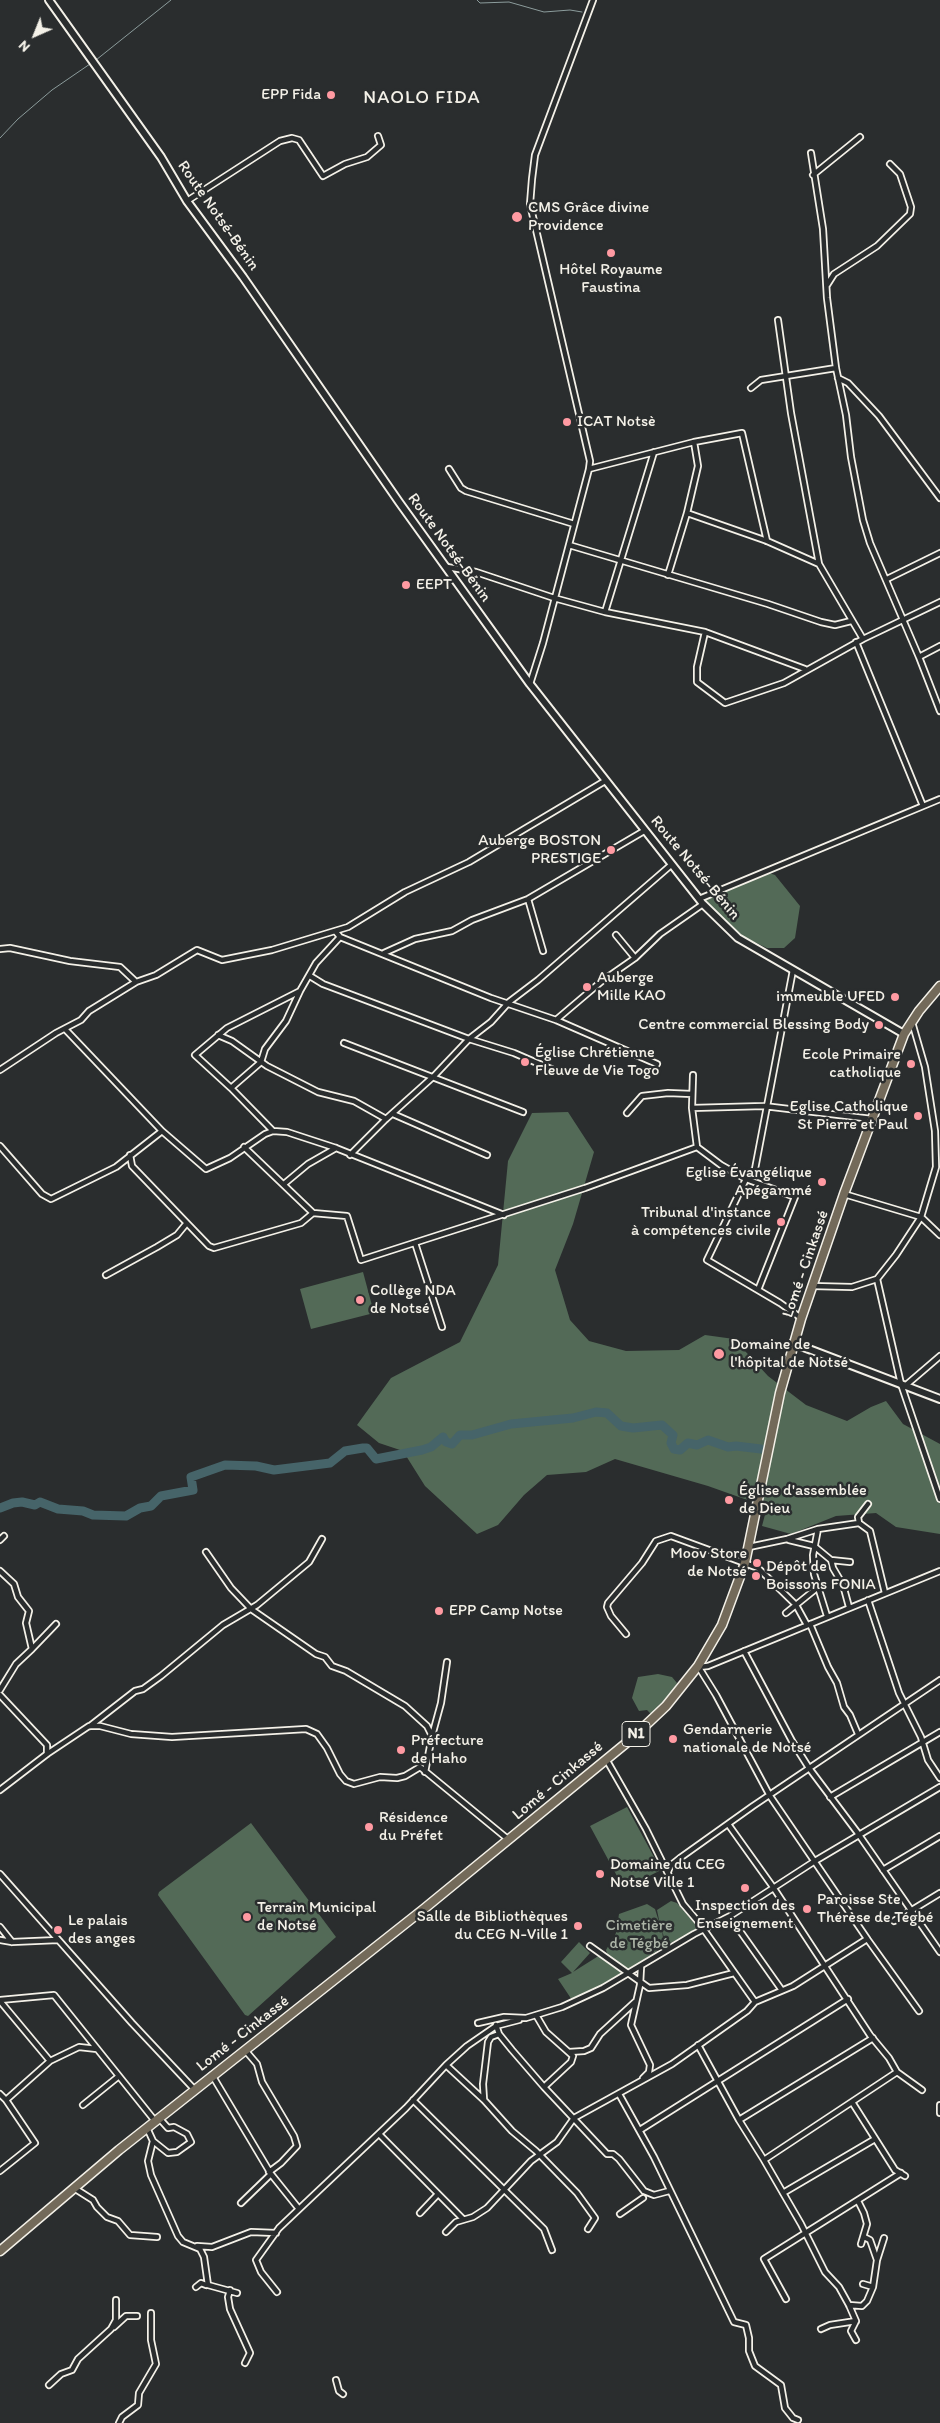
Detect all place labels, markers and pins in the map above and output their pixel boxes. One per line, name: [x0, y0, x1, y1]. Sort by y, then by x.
place label: EPP Fida: [261, 85, 321, 105]
marker: EPP Fida: [325, 89, 337, 101]
place label: CMS Grâce divine Providence: [528, 198, 649, 236]
marker: CMS Grâce divine Providence: [510, 210, 524, 224]
marker: Hôtel Royaume Faustina: [605, 247, 617, 259]
place label: Hôtel Royaume Faustina: [559, 260, 663, 298]
place label: ICAT Notsè: [577, 412, 656, 432]
marker: ICAT Notsè: [561, 416, 573, 428]
place label: EEPT: [416, 575, 452, 595]
marker: EEPT: [400, 579, 412, 591]
place label: Auberge BOSTON PRESTIGE: [478, 831, 601, 869]
marker: Auberge BOSTON PRESTIGE: [605, 844, 617, 856]
place label: Auberge Mille KAO: [597, 968, 666, 1006]
marker: Auberge Mille KAO: [581, 981, 593, 993]
place label: immeuble UFED: [776, 987, 885, 1007]
marker: immeuble UFED: [889, 991, 901, 1003]
place label: Centre commercial Blessing Body: [638, 1015, 869, 1035]
marker: Centre commercial Blessing Body: [873, 1019, 885, 1031]
place label: Église Chrétienne Fleuve de Vie Togo: [535, 1043, 659, 1081]
place label: Ecole Primaire catholique: [802, 1045, 901, 1083]
marker: Église Chrétienne Fleuve de Vie Togo: [519, 1056, 531, 1068]
marker: Ecole Primaire catholique: [905, 1058, 917, 1070]
place label: Eglise Catholique St Pierre et Paul: [790, 1097, 908, 1135]
marker: Eglise Catholique St Pierre et Paul: [912, 1110, 924, 1122]
place label: Eglise Évangélique Apégammé: [686, 1163, 812, 1201]
marker: Eglise Évangélique Apégammé: [816, 1176, 828, 1188]
place label: Tribunal d'instance à compétences civile: [631, 1203, 771, 1241]
marker: Tribunal d'instance à compétences civile: [775, 1216, 787, 1228]
place label: Collège NDA de Notsé: [370, 1281, 456, 1319]
marker: Collège NDA de Notsé: [354, 1294, 366, 1306]
place label: Domaine de l'hôpital de Notsé: [730, 1335, 848, 1373]
marker: Domaine de l'hôpital de Notsé: [712, 1347, 726, 1361]
place label: Église d'assemblée de Dieu: [739, 1481, 867, 1519]
marker: Église d'assemblée de Dieu: [723, 1494, 735, 1506]
place label: Moov Store de Notsé: [670, 1544, 747, 1582]
marker: Moov Store de Notsé: [751, 1557, 763, 1569]
place label: Dépôt de Boissons FONIA: [766, 1557, 876, 1595]
marker: Dépôt de Boissons FONIA: [750, 1570, 762, 1582]
place label: EPP Camp Notse: [449, 1601, 563, 1621]
marker: EPP Camp Notse: [433, 1605, 445, 1617]
place label: Gendarmerie nationale de Notsé: [683, 1720, 811, 1758]
place label: Préfecture de Haho: [411, 1731, 484, 1769]
marker: Gendarmerie nationale de Notsé: [667, 1733, 679, 1745]
marker: Préfecture de Haho: [395, 1744, 407, 1756]
place label: Résidence du Préfet: [379, 1808, 448, 1846]
marker: Résidence du Préfet: [363, 1821, 375, 1833]
place label: Domaine du CEG Notsé Ville 1: [610, 1855, 725, 1893]
marker: Domaine du CEG Notsé Ville 1: [594, 1868, 606, 1880]
marker: Inspection des Enseignement: [739, 1882, 751, 1894]
place label: Paroisse Ste Thérèse de Tégbé: [817, 1890, 933, 1928]
place label: Inspection des Enseignement: [695, 1896, 795, 1934]
place label: Terrain Municipal de Notsé: [257, 1898, 376, 1936]
marker: Paroisse Ste Thérèse de Tégbé: [801, 1903, 813, 1915]
place label: Salle de Bibliothèques du CEG N-Ville 1: [417, 1907, 568, 1945]
place label: Le palais des anges: [68, 1911, 135, 1949]
marker: Terrain Municipal de Notsé: [241, 1911, 253, 1923]
marker: Salle de Bibliothèques du CEG N-Ville 1: [572, 1920, 584, 1932]
marker: Le palais des anges: [52, 1924, 64, 1936]

